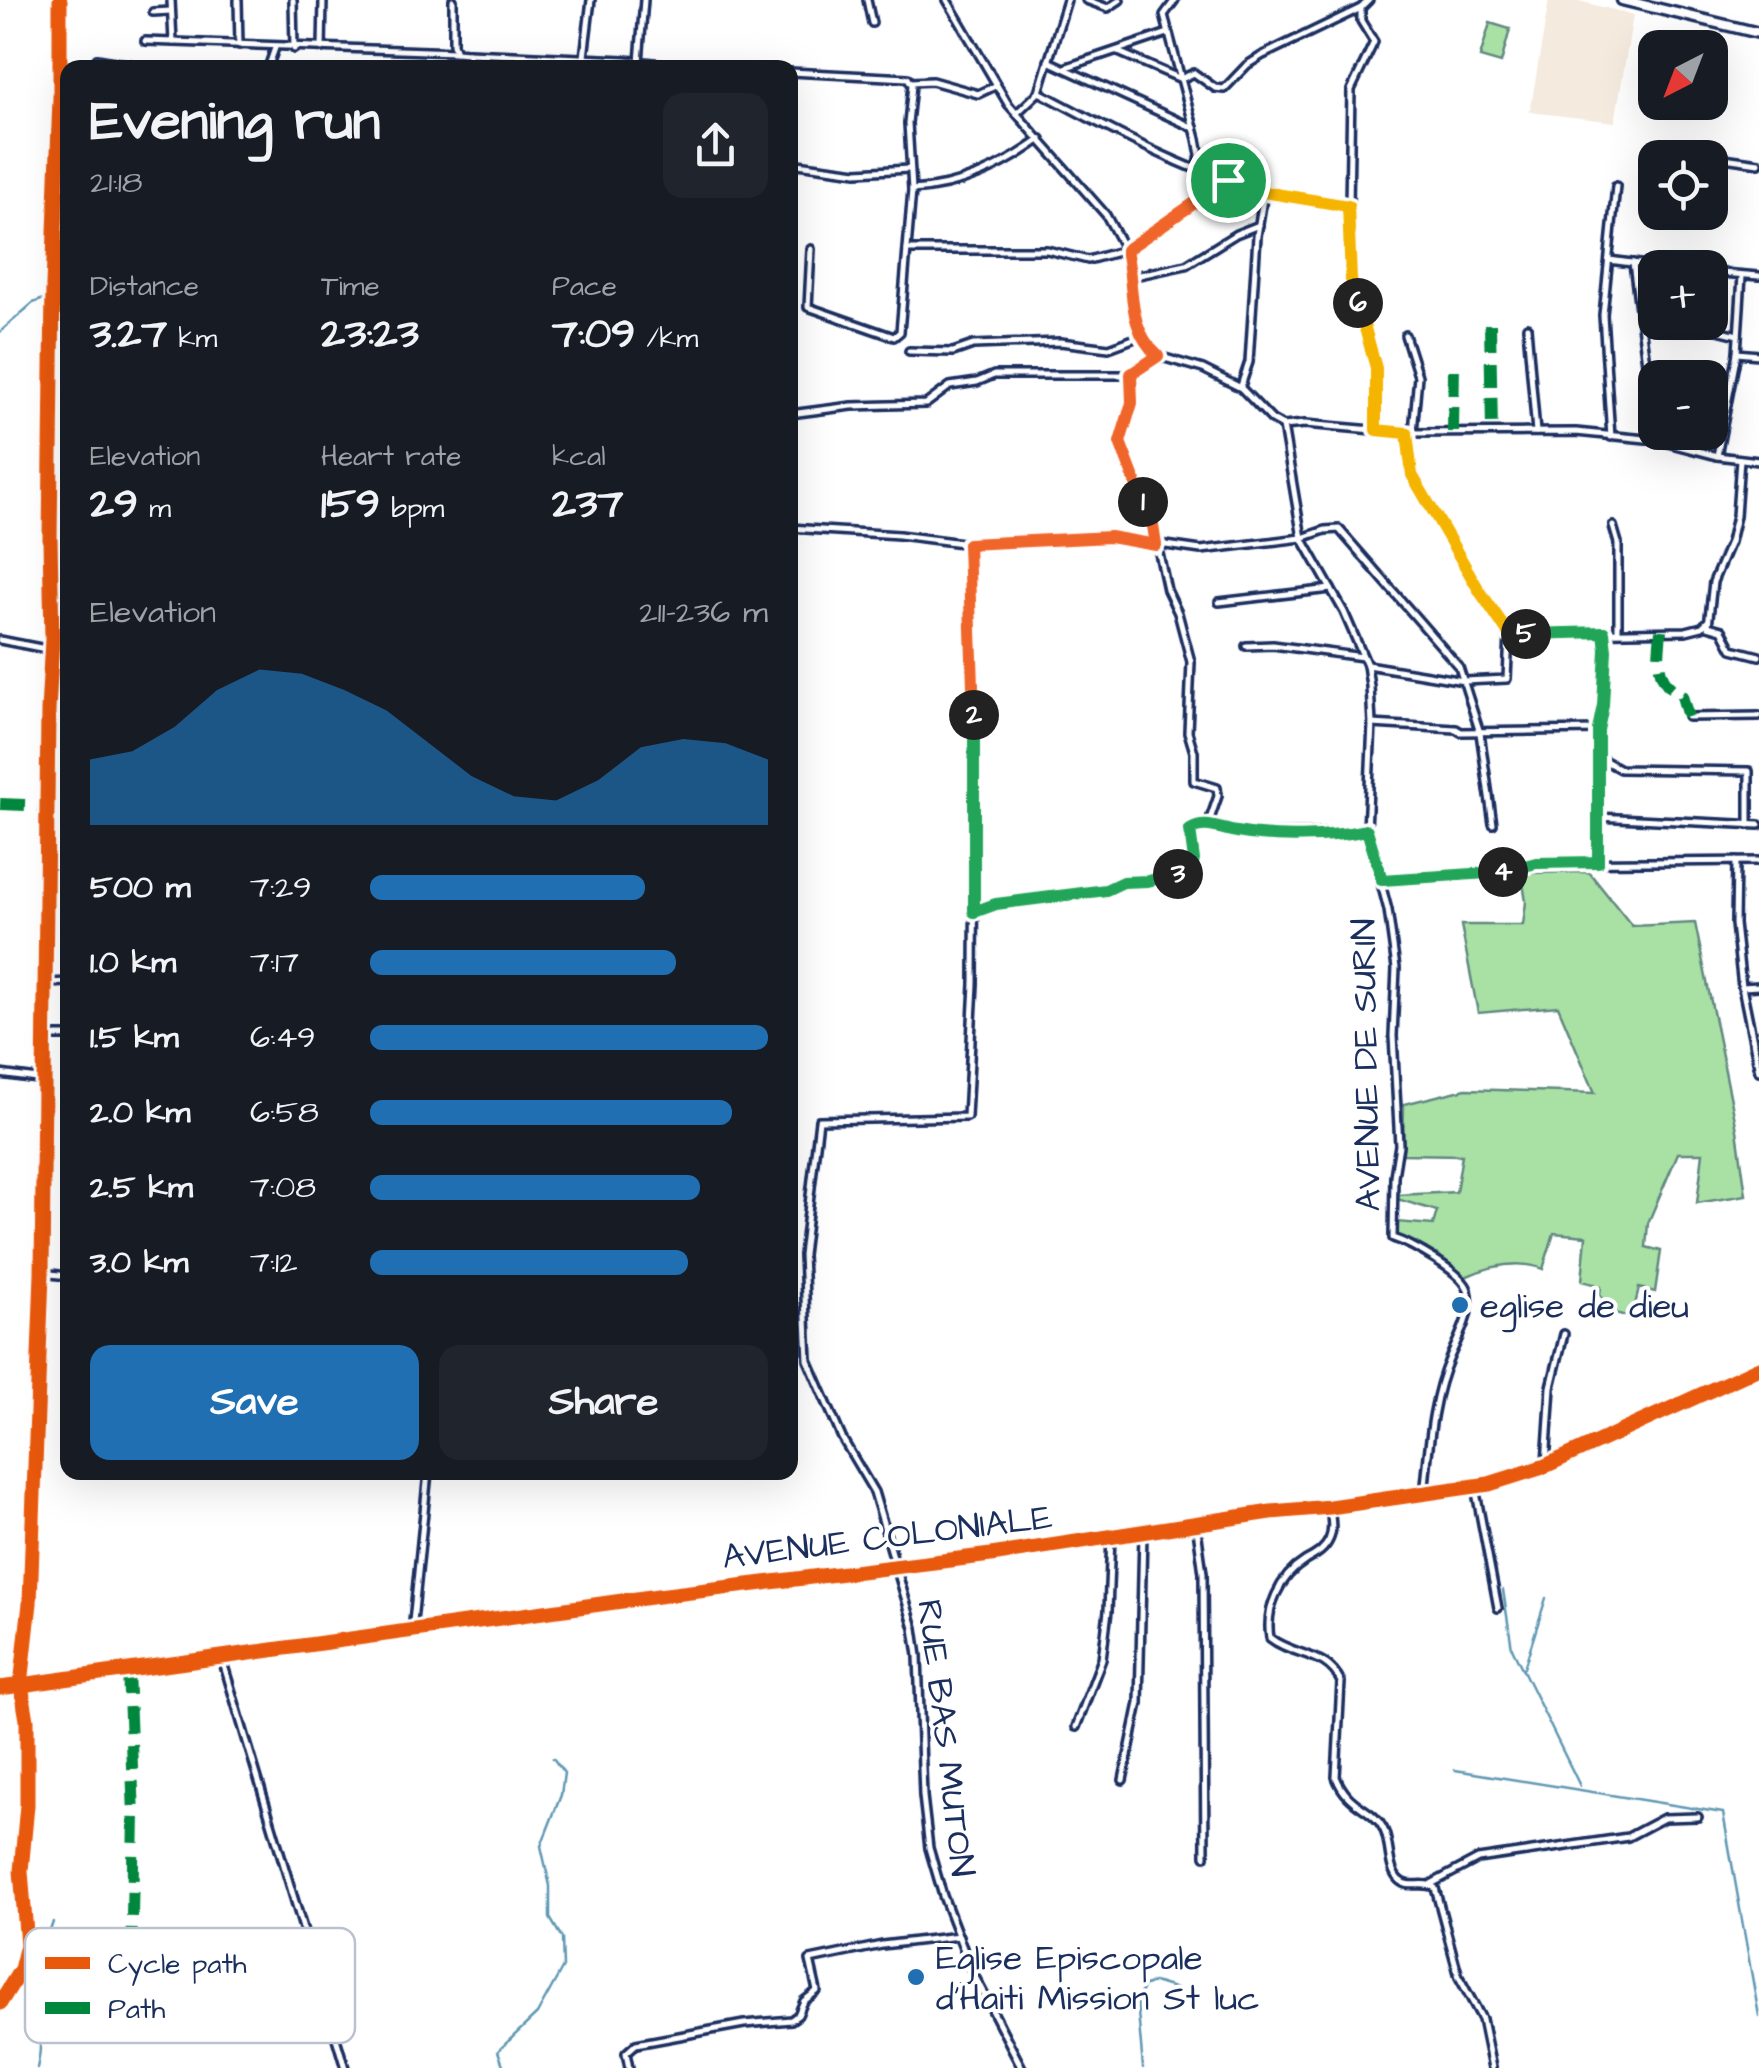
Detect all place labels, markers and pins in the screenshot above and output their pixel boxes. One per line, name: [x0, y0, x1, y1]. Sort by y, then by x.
pin: [1186, 138, 1271, 223]
pin: 6: [1333, 278, 1383, 328]
pin: 1: [1118, 477, 1168, 527]
pin: 5: [1501, 609, 1551, 659]
pin: 2: [949, 690, 999, 740]
pin: 4: [1478, 847, 1528, 897]
pin: 3: [1153, 849, 1203, 899]
place label: eglise de dieu: [1480, 1282, 1689, 1333]
marker: eglise de dieu: [1449, 1294, 1471, 1316]
place label: Eglise Episcopale d'Haiti Mission St luc: [936, 1934, 1259, 2023]
marker: Eglise Episcopale d'Haiti Mission St luc: [905, 1966, 927, 1988]

